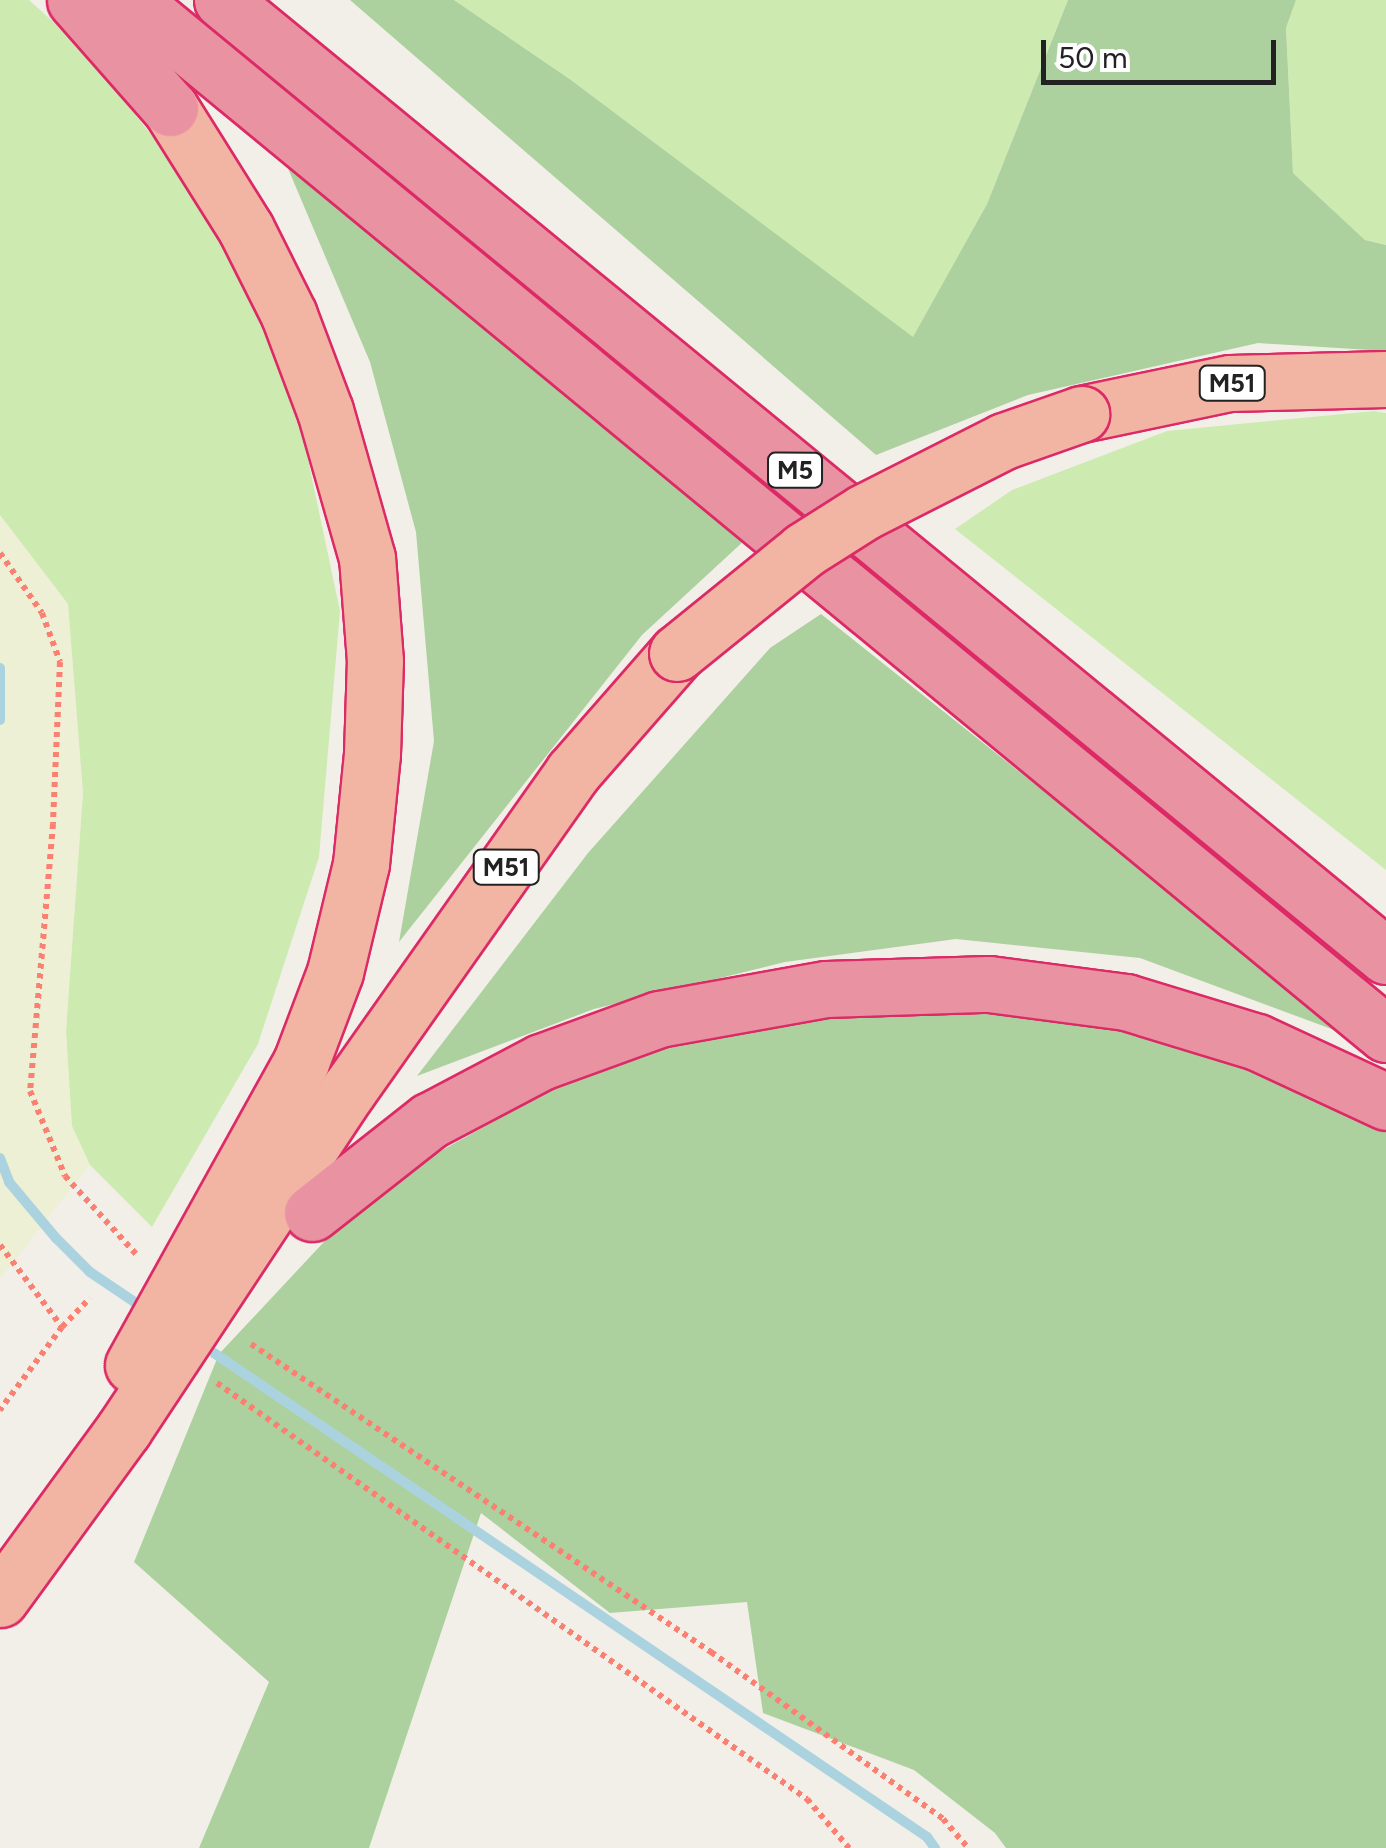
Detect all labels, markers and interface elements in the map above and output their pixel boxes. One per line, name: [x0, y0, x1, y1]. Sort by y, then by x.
scale bar: [1046, 20, 1281, 82]
text: 50 m: [1058, 39, 1127, 76]
road number: M51: [1197, 363, 1267, 403]
road number: M5: [765, 450, 825, 490]
road number: M51: [471, 847, 541, 887]

